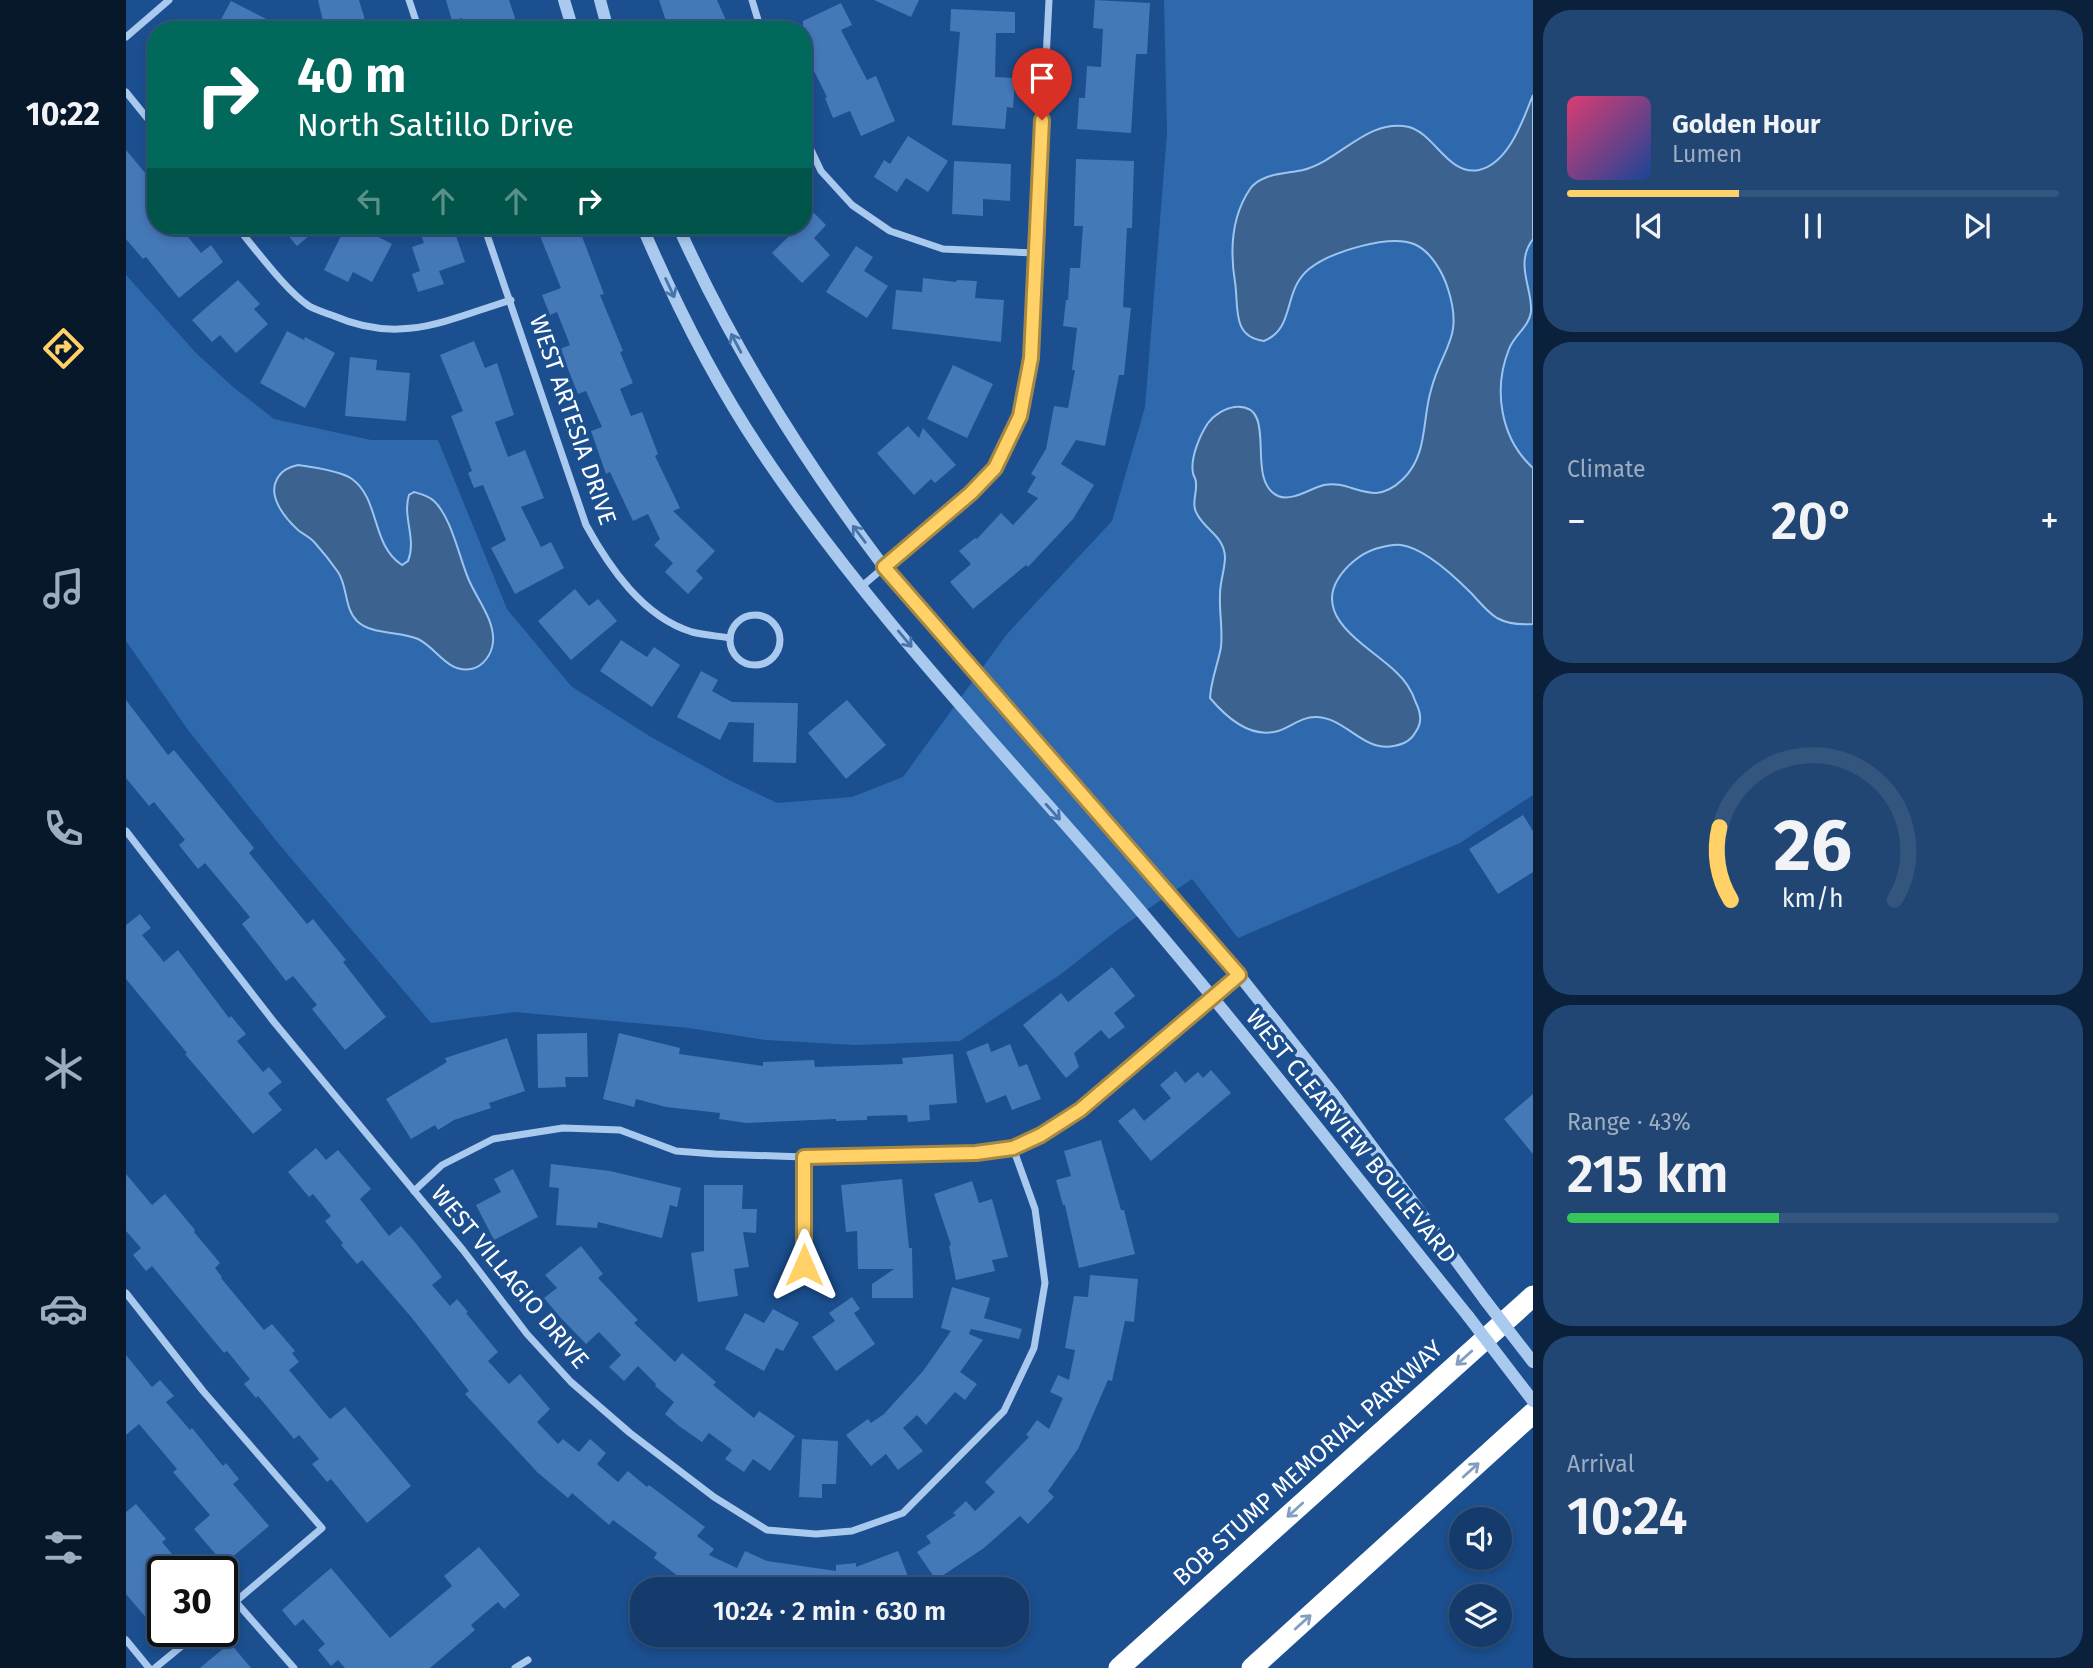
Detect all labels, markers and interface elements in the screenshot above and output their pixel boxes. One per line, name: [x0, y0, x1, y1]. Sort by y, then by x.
text: 40 m: [297, 46, 406, 105]
pin: [1012, 48, 1072, 120]
icon: right: [182, 49, 273, 140]
icon: arrive: [1023, 59, 1061, 97]
text: 10:22: [26, 95, 100, 133]
text: North Saltillo Drive: [297, 106, 574, 144]
text: Golden Hour: [1672, 109, 1820, 140]
text: Lumen: [1672, 140, 1742, 168]
icon: left: [351, 182, 389, 220]
icon: ahead: [424, 182, 462, 220]
icon: ahead: [497, 182, 535, 220]
icon: right: [570, 182, 608, 220]
icon: previous: [1630, 207, 1668, 245]
icon: pause: [1794, 207, 1832, 245]
icon: next: [1958, 207, 1996, 245]
one-way arrow: [664, 277, 677, 298]
street label: WEST ARTESIA DRIVE: [524, 311, 622, 529]
icon: directions: [39, 324, 88, 373]
one-way arrow: [729, 333, 743, 353]
text: Climate: [1567, 455, 1646, 483]
text: 20°: [1771, 490, 1855, 553]
text: −: [1567, 498, 1586, 544]
text: +: [2040, 498, 2059, 544]
one-way arrow: [851, 525, 866, 544]
icon: music: [39, 564, 88, 613]
one-way arrow: [897, 630, 913, 648]
one-way arrow: [1045, 802, 1061, 820]
text: 26: [1774, 802, 1852, 889]
icon: phone: [39, 804, 88, 853]
text: km/h: [1782, 884, 1844, 914]
street label: WEST CLEARVIEW BOULEVARD: [1240, 1004, 1462, 1268]
icon: climate: [39, 1044, 88, 1093]
text: Range · 43%: [1567, 1108, 1691, 1136]
text: 215 km: [1567, 1143, 1729, 1206]
street label: WEST VILLAGIO DRIVE: [425, 1180, 595, 1374]
position arrow: [767, 1228, 841, 1302]
icon: car: [39, 1284, 88, 1333]
street label: BOB STUMP MEMORIAL PARKWAY: [1168, 1334, 1449, 1591]
one-way arrow: [1455, 1350, 1473, 1366]
text: Arrival: [1567, 1450, 1634, 1478]
one-way arrow: [1462, 1461, 1479, 1478]
text: 10:24: [1567, 1485, 1687, 1548]
one-way arrow: [1286, 1502, 1304, 1518]
map controls: [1449, 1507, 1512, 1647]
button: sound: [1449, 1507, 1512, 1570]
icon: filters: [39, 1523, 88, 1572]
speed limit sign: 30: [147, 1556, 238, 1647]
button: layers: [1449, 1584, 1512, 1647]
text: 10:24 · 2 min · 630 m: [713, 1596, 946, 1627]
one-way arrow: [1294, 1614, 1311, 1631]

